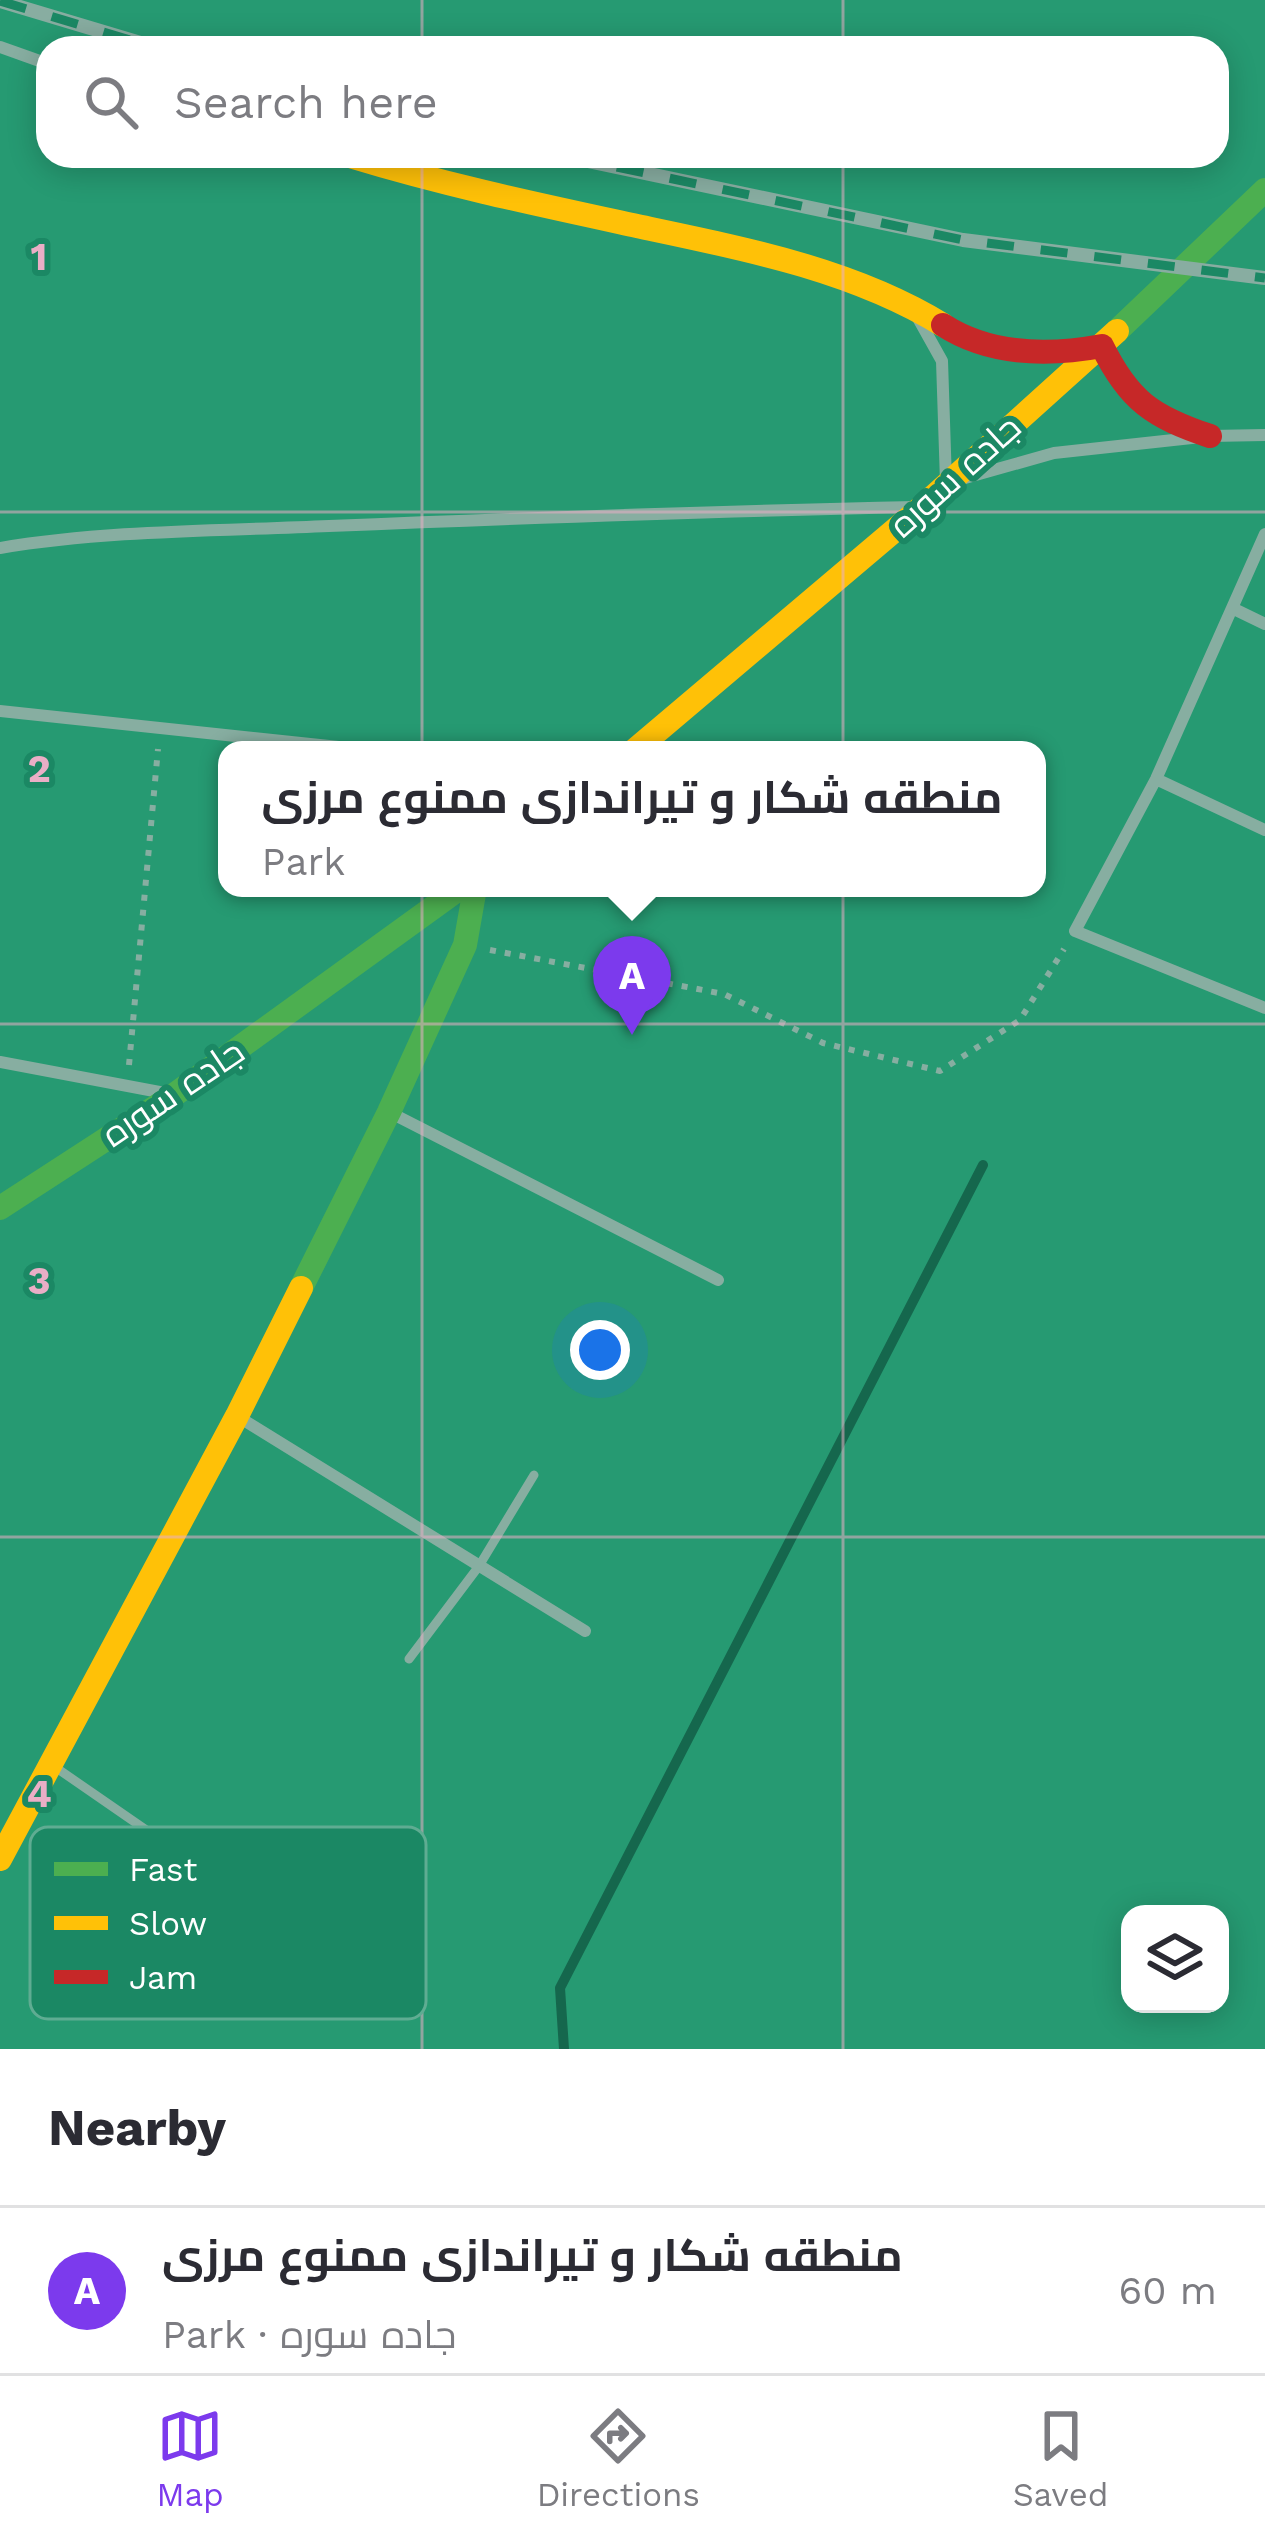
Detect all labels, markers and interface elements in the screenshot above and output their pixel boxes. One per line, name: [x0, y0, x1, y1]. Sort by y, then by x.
search box: [36, 36, 1229, 168]
icon: search: [78, 69, 144, 135]
text: Search here: [174, 76, 438, 129]
text: 1: [31, 234, 47, 279]
street label: جاده سوره: [881, 406, 1029, 546]
popup: [218, 741, 1046, 897]
text: 2: [27, 746, 51, 791]
text: منطقه شکار و تیراندازی ممنوع مرزی: [262, 771, 1002, 824]
text: Park: [262, 839, 345, 884]
pin: A: [593, 936, 671, 1035]
street label: جاده سوره: [94, 1030, 252, 1156]
text: 3: [27, 1258, 51, 1303]
your location: [570, 1320, 630, 1380]
text: 4: [26, 1771, 52, 1816]
legend: [30, 1827, 426, 2019]
text: Fast: [129, 1850, 198, 1889]
text: Slow: [129, 1904, 207, 1943]
map controls: [1121, 1905, 1229, 2013]
button: layers: [1121, 1905, 1229, 2013]
text: Jam: [129, 1958, 197, 1997]
text: Nearby: [48, 2098, 226, 2157]
text: منطقه شکار و تیراندازی ممنوع مرزی: [162, 2229, 903, 2282]
text: A: [74, 2268, 100, 2313]
text: 60 m: [1119, 2268, 1217, 2313]
text: Park · جاده سوره: [162, 2312, 456, 2357]
tab: Map: [156, 2403, 224, 2514]
tab: Directions: [537, 2403, 700, 2514]
tab: Saved: [1013, 2403, 1109, 2514]

